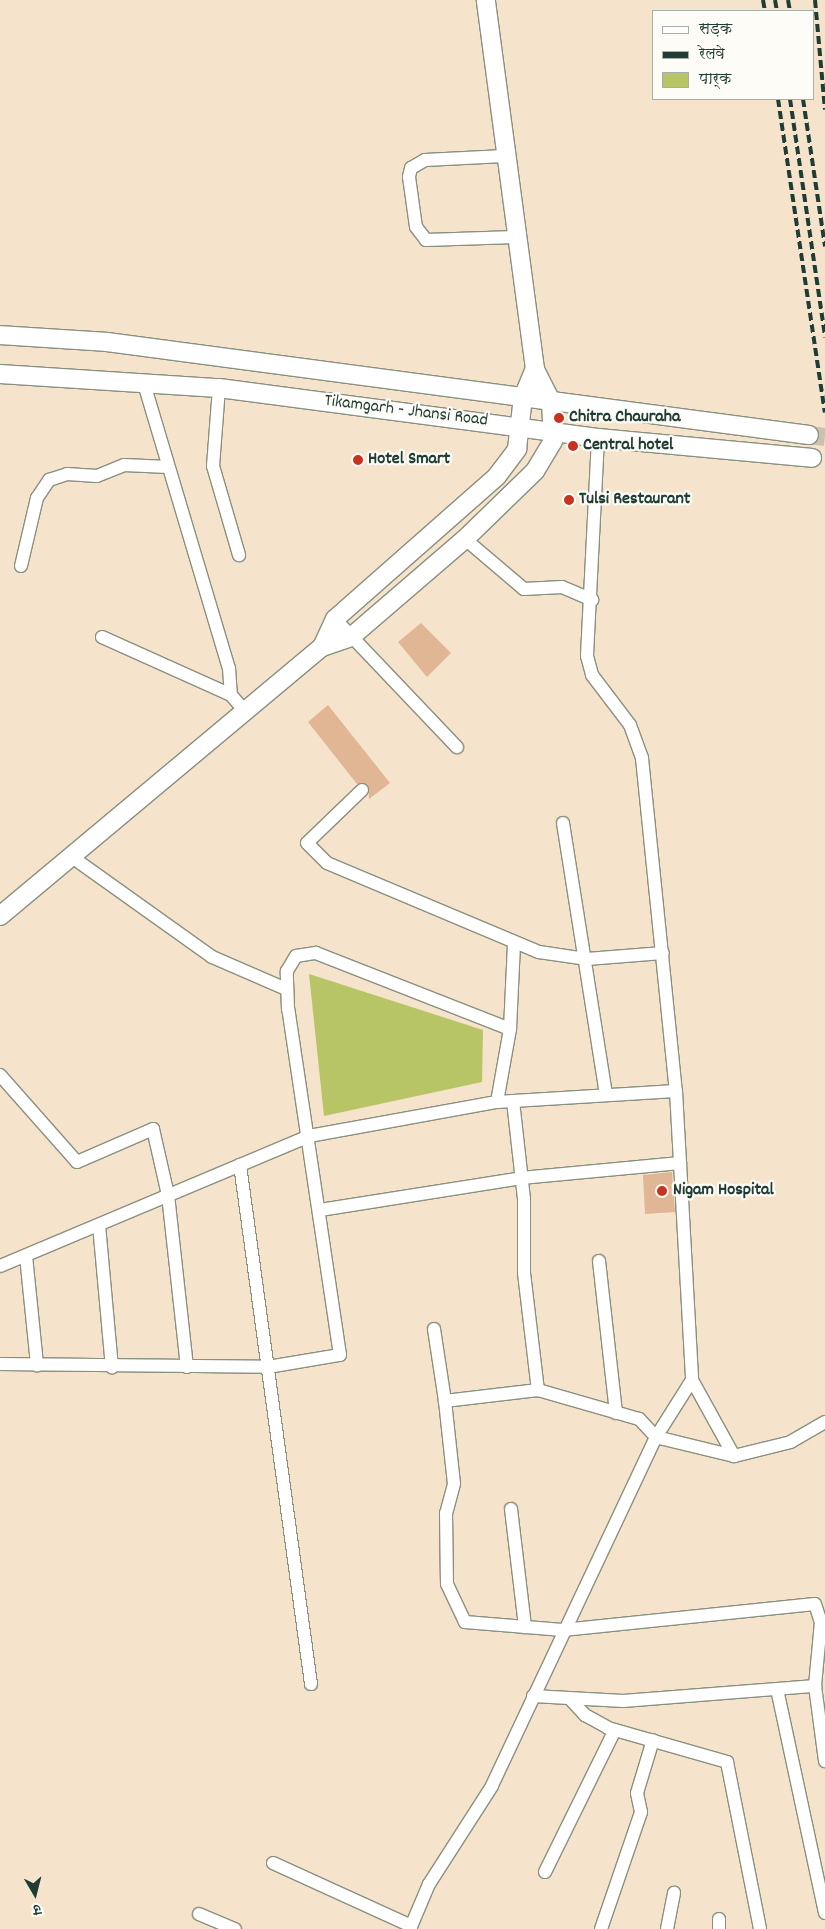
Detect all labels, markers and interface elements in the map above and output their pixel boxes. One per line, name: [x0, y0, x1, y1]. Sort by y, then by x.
legend: [652, 10, 815, 100]
text: सड़क: [699, 19, 732, 41]
text: रेलवे: [699, 44, 725, 66]
text: पार्क: [699, 69, 732, 91]
street label: Tikamgarh - Jhansi Road: [323, 391, 489, 433]
place label: Chitra Chauraha: [569, 407, 680, 429]
marker: Chitra Chauraha: [553, 412, 565, 424]
place label: Central hotel: [583, 435, 673, 457]
marker: Central hotel: [567, 440, 579, 452]
place label: Hotel Smart: [368, 449, 450, 471]
marker: Hotel Smart: [352, 454, 364, 466]
place label: Tulsi Restaurant: [579, 489, 690, 511]
marker: Tulsi Restaurant: [563, 494, 575, 506]
place label: Nigam Hospital: [673, 1180, 774, 1202]
marker: Nigam Hospital: [655, 1184, 669, 1198]
north arrow: [10, 1869, 60, 1919]
text: उ: [32, 1898, 42, 1919]

